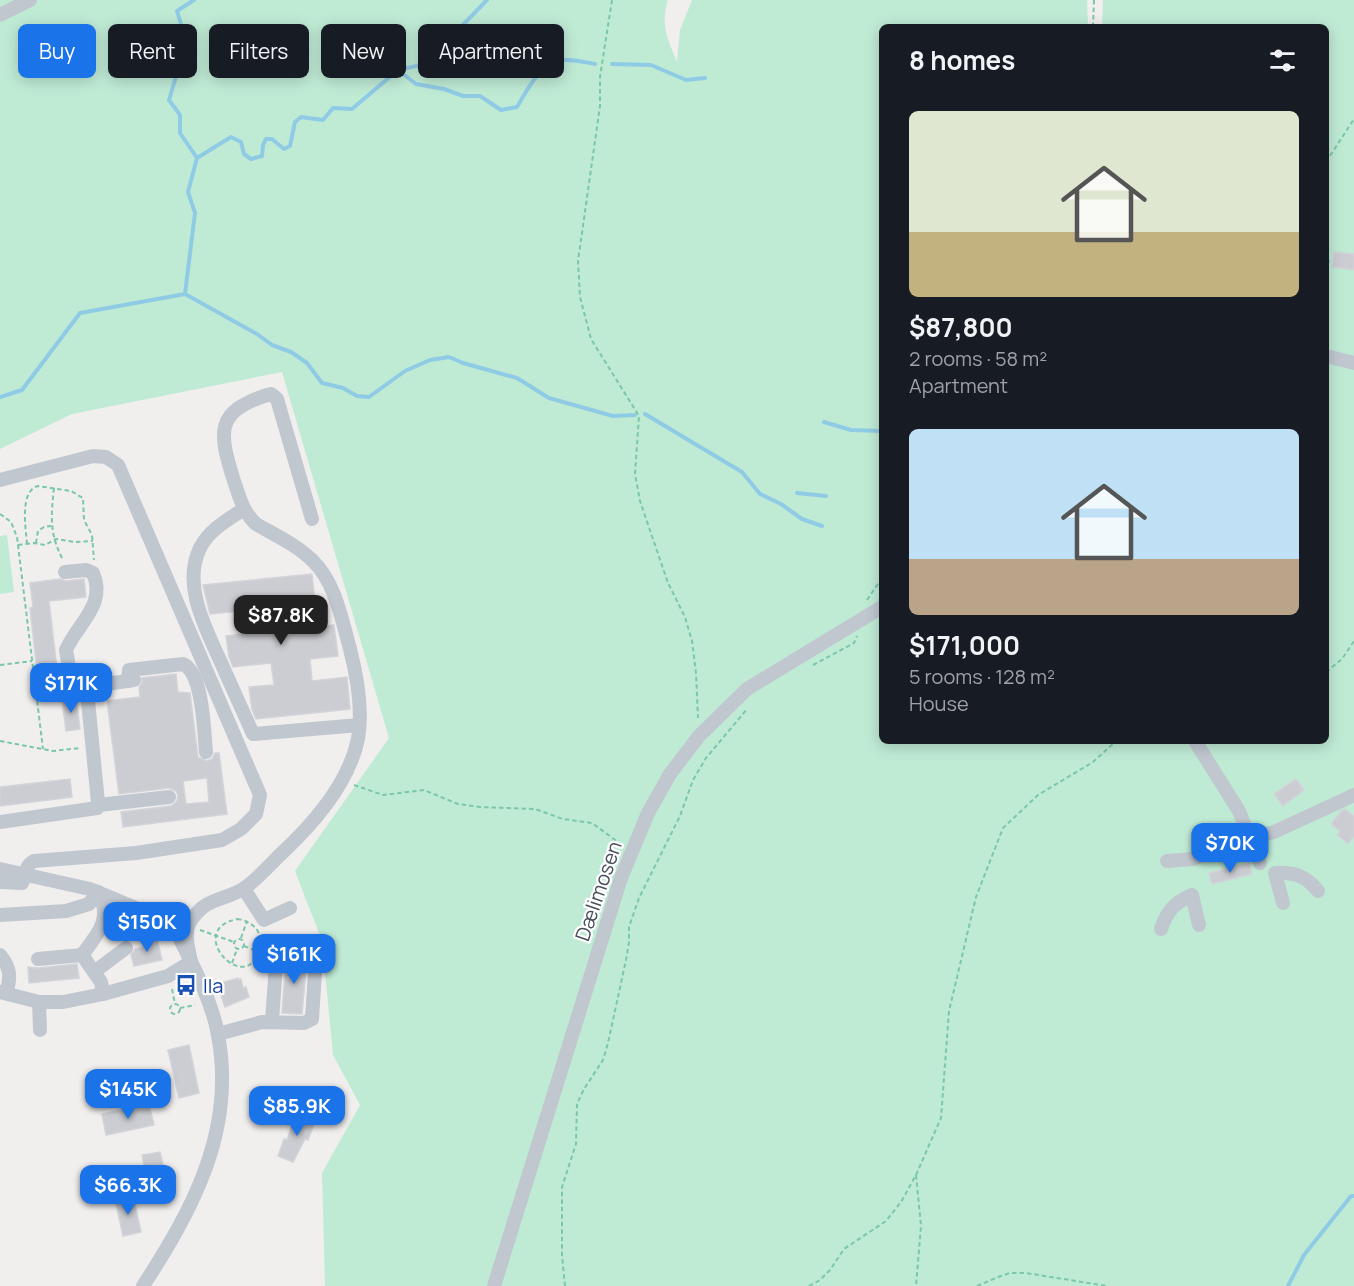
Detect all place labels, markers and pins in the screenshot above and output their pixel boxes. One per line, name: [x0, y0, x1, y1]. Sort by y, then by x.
pin: $87.8K: [232, 595, 330, 646]
pin: $171K: [29, 663, 113, 714]
pin: $70K: [1194, 823, 1266, 874]
pin: $150K: [105, 902, 189, 953]
pin: $161K: [252, 934, 336, 985]
place label: Ila: [203, 972, 223, 999]
bus stop icon: Ila: [174, 973, 198, 997]
pin: $145K: [86, 1069, 170, 1120]
pin: $85.9K: [248, 1086, 346, 1137]
pin: $66.3K: [79, 1165, 177, 1216]

